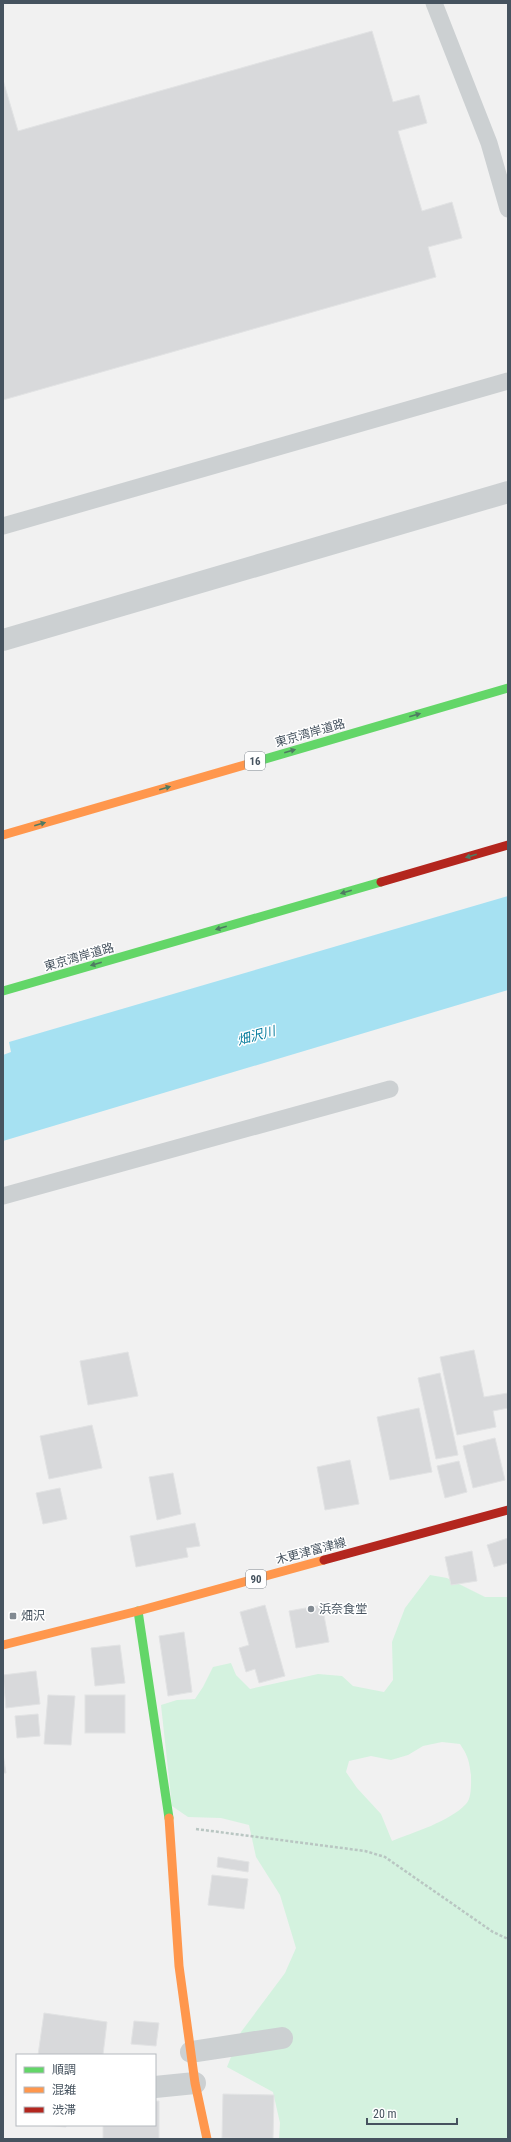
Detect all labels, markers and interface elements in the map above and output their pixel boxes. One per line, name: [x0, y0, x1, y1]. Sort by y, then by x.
one-way arrow: [409, 712, 421, 718]
street label: 東京湾岸道路: [273, 716, 347, 750]
one-way arrow: [284, 748, 296, 754]
road number: 16: [245, 752, 265, 770]
one-way arrow: [160, 785, 172, 791]
one-way arrow: [35, 821, 47, 827]
one-way arrow: [464, 853, 476, 859]
one-way arrow: [339, 889, 351, 895]
one-way arrow: [215, 925, 227, 931]
street label: 東京湾岸道路: [42, 940, 116, 974]
one-way arrow: [90, 961, 102, 967]
water label: 畑沢川: [235, 1023, 279, 1048]
street label: 木更津富津線: [274, 1535, 348, 1567]
road number: 90: [246, 1570, 266, 1588]
place label: 浜奈食堂: [319, 1602, 367, 1616]
marker: 浜奈食堂: [306, 1604, 316, 1614]
place label: 畑沢: [21, 1609, 45, 1623]
marker: 畑沢: [8, 1611, 18, 1621]
legend: [16, 2054, 156, 2126]
text: 順調: [52, 2063, 76, 2077]
text: 混雑: [52, 2083, 76, 2097]
scale bar: [367, 2100, 457, 2126]
text: 渋滞: [52, 2103, 76, 2117]
text: 20 m: [373, 2107, 397, 2121]

